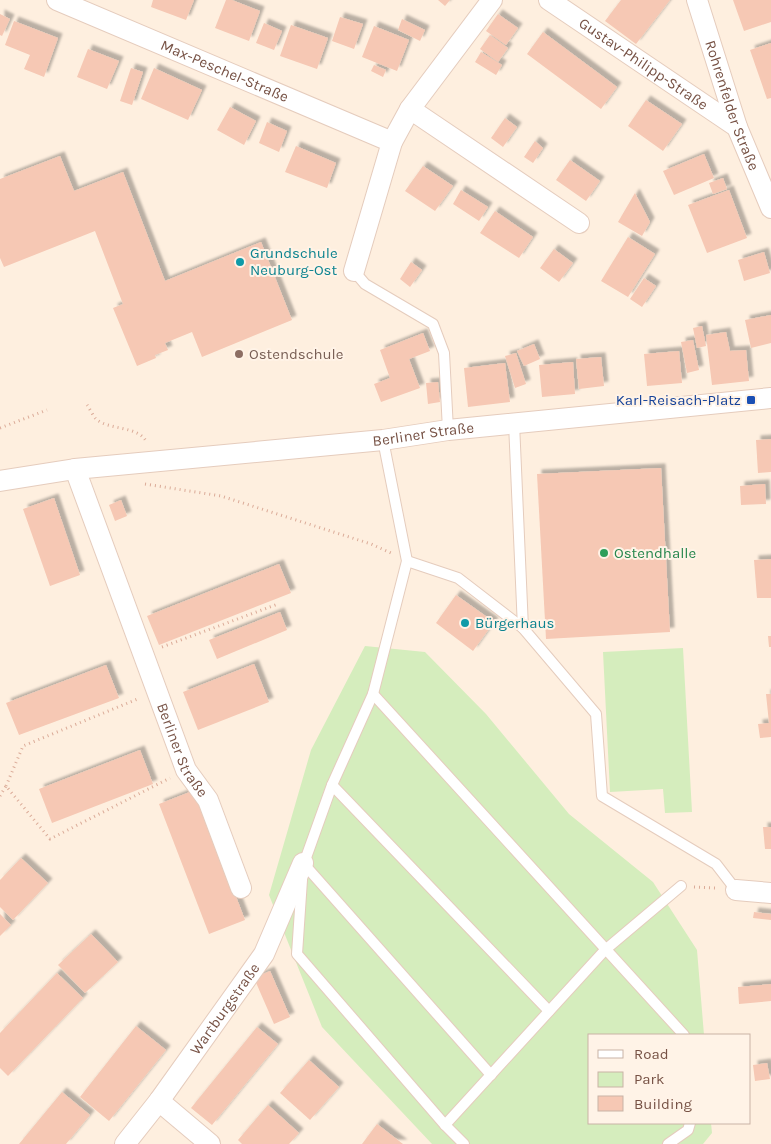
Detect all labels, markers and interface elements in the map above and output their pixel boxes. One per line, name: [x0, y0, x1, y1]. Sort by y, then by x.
street label: Gustav-Philipp-Straße: [575, 14, 711, 114]
street label: Max-Peschel-Straße: [158, 36, 291, 106]
street label: Rohrenfelder Straße: [701, 38, 763, 173]
place label: Grundschule Neuburg-Ost: [250, 244, 338, 279]
marker: Grundschule Neuburg-Ost: [234, 256, 246, 268]
place label: Ostendschule: [249, 345, 344, 363]
marker: Ostendschule: [233, 348, 245, 360]
place label: Karl-Reisach-Platz: [616, 391, 741, 409]
marker: Karl-Reisach-Platz: [745, 394, 757, 406]
street label: Berliner Straße: [372, 418, 475, 450]
place label: Ostendhalle: [614, 544, 696, 562]
marker: Ostendhalle: [598, 547, 610, 559]
place label: Bürgerhaus: [475, 614, 554, 632]
marker: Bürgerhaus: [459, 617, 471, 629]
street label: Berliner Straße: [153, 700, 212, 801]
street label: Wartburgstraße: [186, 960, 264, 1058]
legend: [588, 1034, 751, 1124]
text: Road: [634, 1045, 669, 1063]
text: Park: [634, 1070, 664, 1088]
text: Building: [634, 1095, 692, 1113]

